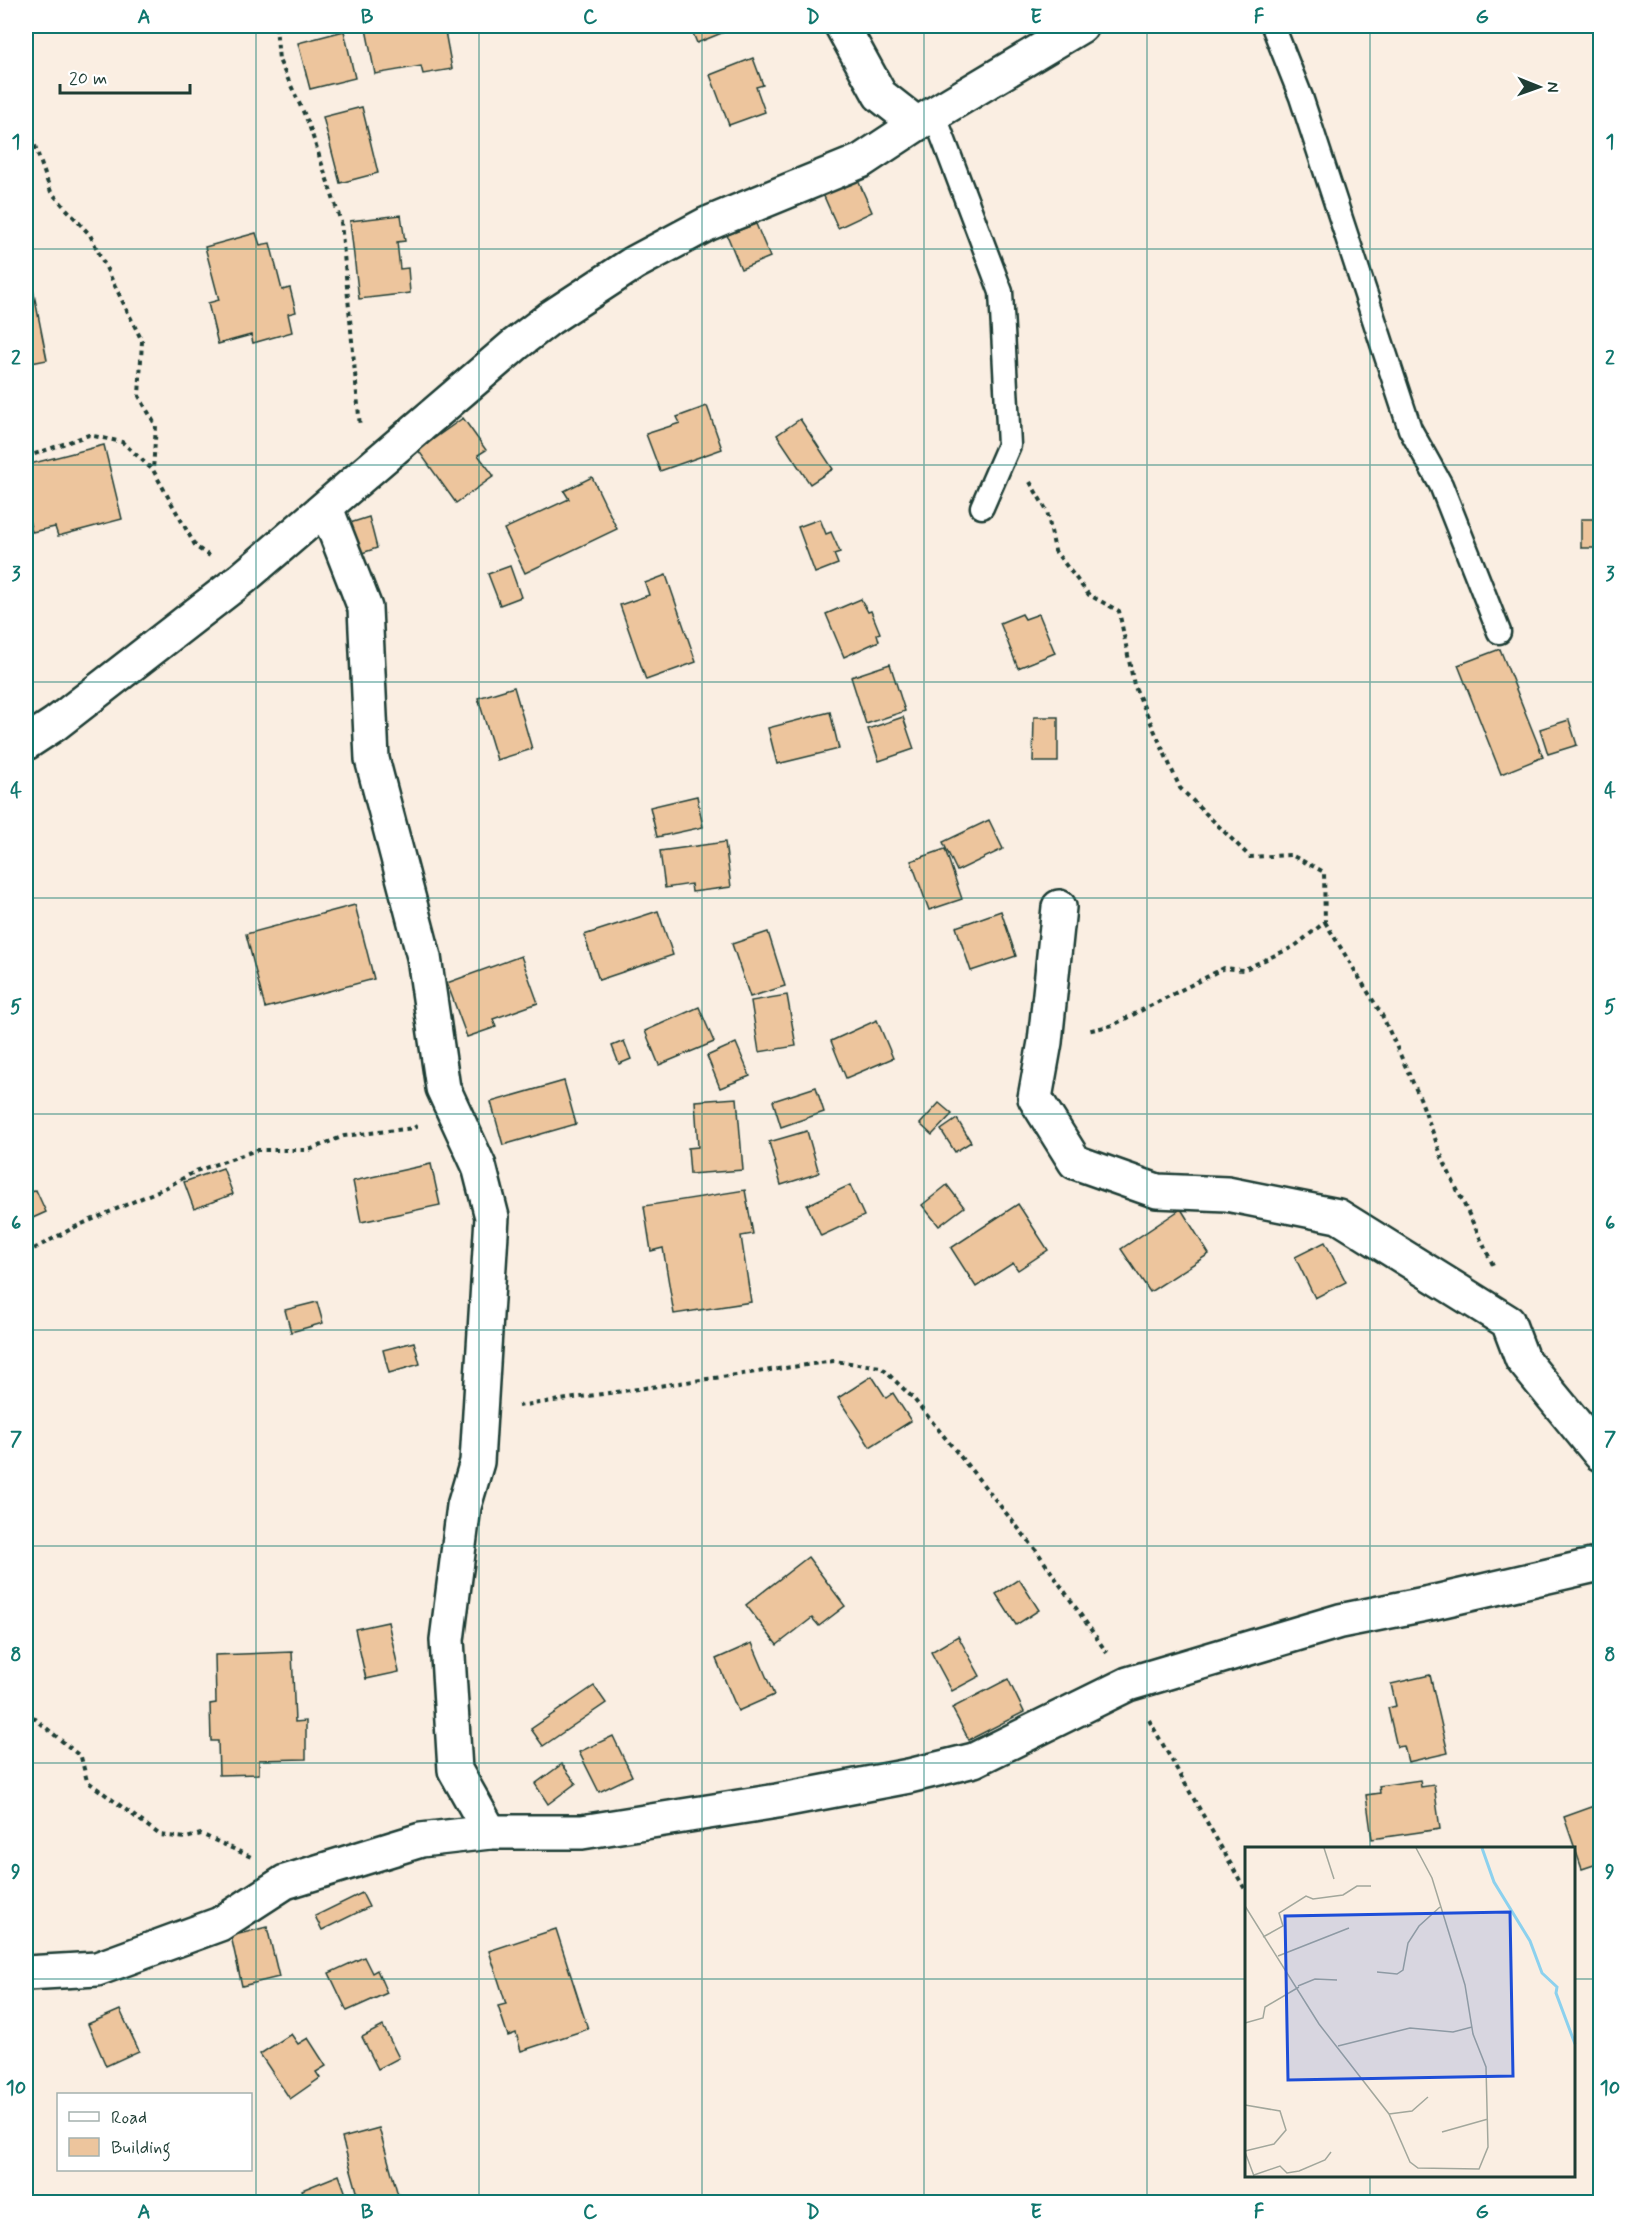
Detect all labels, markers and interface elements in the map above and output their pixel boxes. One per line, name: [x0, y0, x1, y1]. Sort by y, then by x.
text: A: [137, 4, 151, 31]
text: B: [361, 4, 374, 31]
text: C: [583, 4, 598, 31]
text: D: [806, 4, 820, 31]
text: E: [1030, 4, 1042, 31]
text: F: [1254, 4, 1265, 31]
text: G: [1475, 4, 1489, 31]
scale bar: [60, 57, 190, 95]
north arrow: [1509, 57, 1569, 117]
text: 20 m: [69, 67, 107, 91]
text: N: [1542, 82, 1563, 93]
text: 1: [12, 129, 20, 156]
text: 1: [1606, 129, 1614, 156]
text: 2: [11, 345, 21, 372]
text: 2: [1605, 345, 1615, 372]
text: 3: [11, 561, 21, 588]
text: 3: [1605, 561, 1615, 588]
text: 4: [10, 778, 22, 805]
text: 4: [1604, 778, 1616, 805]
text: 5: [10, 994, 22, 1021]
text: 5: [1604, 994, 1616, 1021]
text: 6: [11, 1210, 21, 1237]
text: 6: [1605, 1210, 1615, 1237]
text: 7: [10, 1426, 22, 1453]
text: 7: [1604, 1426, 1616, 1453]
text: 8: [10, 1642, 22, 1669]
text: 8: [1604, 1642, 1616, 1669]
inset map: [1245, 1847, 1575, 2177]
text: 9: [11, 1859, 21, 1886]
text: 9: [1605, 1859, 1615, 1886]
text: 10: [6, 2075, 26, 2102]
text: 10: [1600, 2075, 1620, 2102]
legend: [57, 2093, 252, 2171]
text: Road: [111, 2106, 147, 2130]
text: Building: [111, 2136, 171, 2162]
text: A: [137, 2199, 151, 2226]
text: B: [361, 2199, 374, 2226]
text: C: [583, 2199, 598, 2226]
text: D: [806, 2199, 820, 2226]
text: E: [1030, 2199, 1042, 2226]
text: F: [1254, 2199, 1265, 2226]
text: G: [1475, 2199, 1489, 2226]

